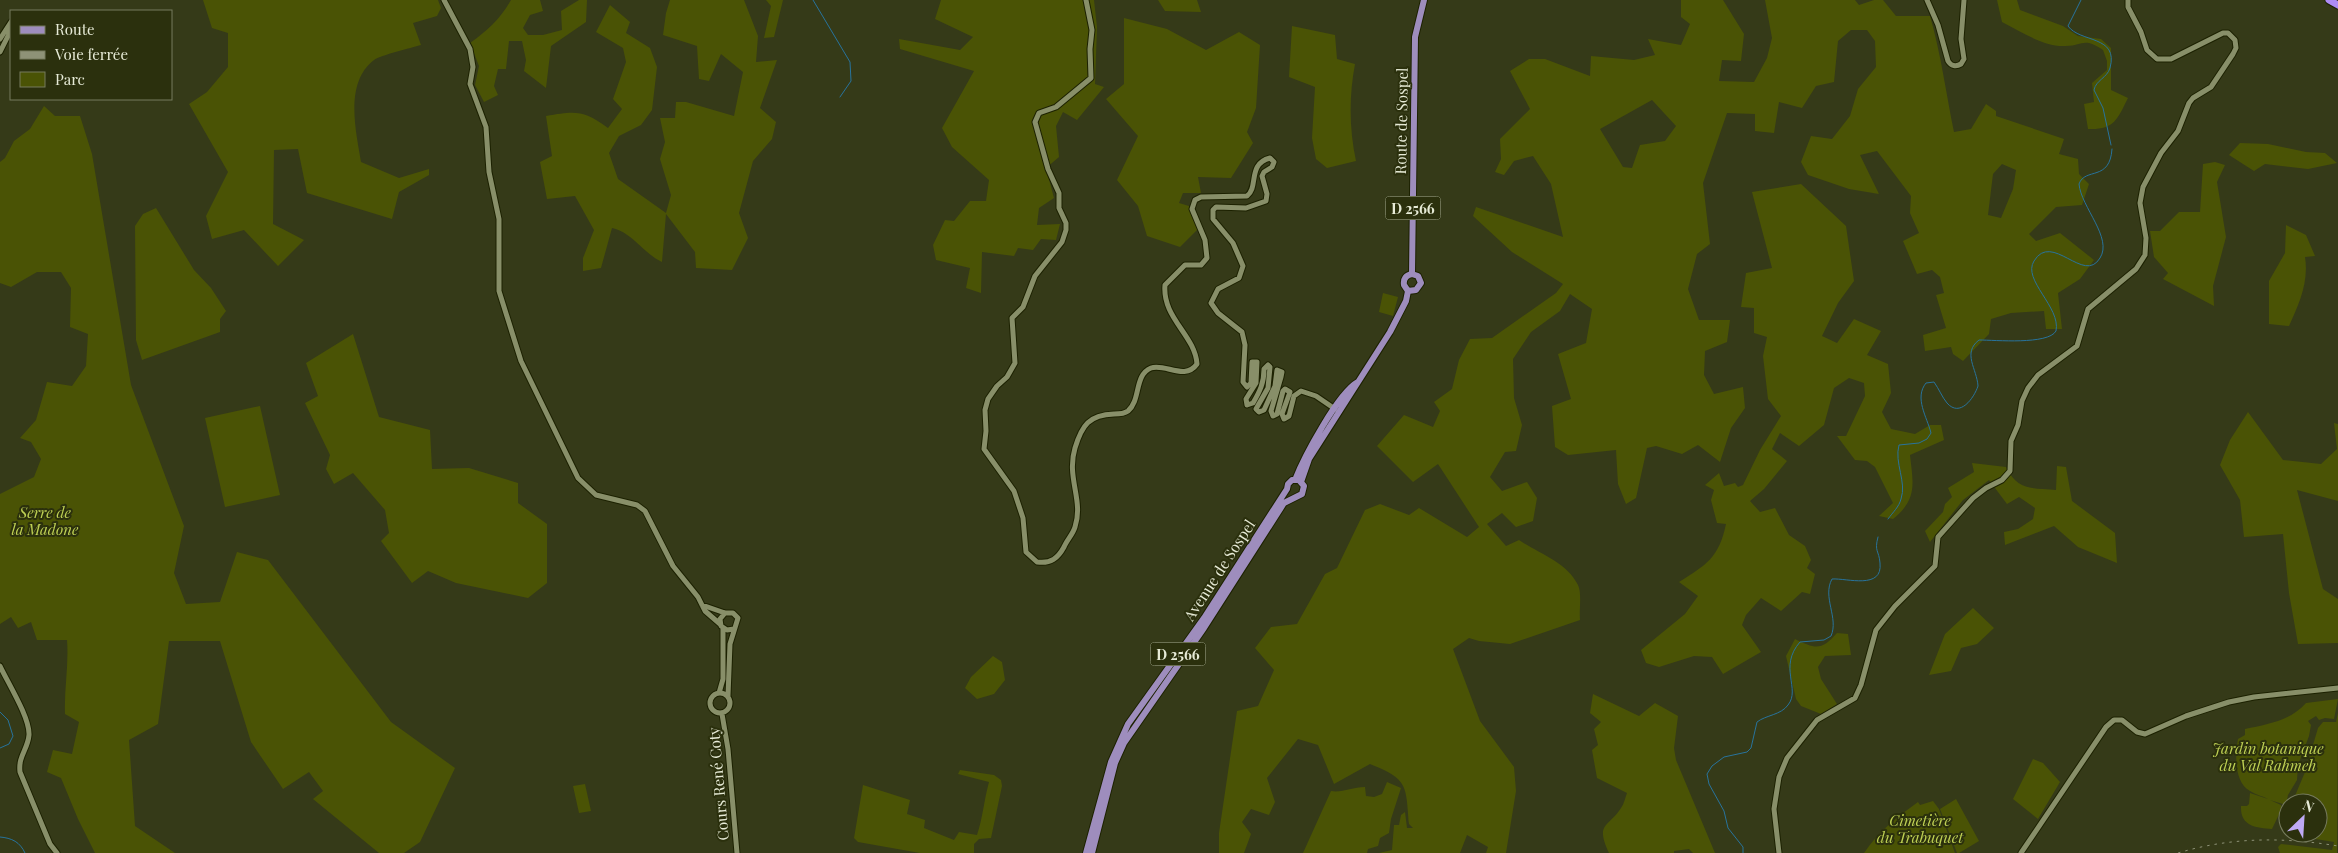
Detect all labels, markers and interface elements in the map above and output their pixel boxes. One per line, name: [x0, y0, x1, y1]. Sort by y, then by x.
legend: [10, 10, 172, 100]
text: Route: [55, 19, 95, 39]
text: Voie ferrée: [54, 44, 128, 64]
street label: Route de Sospel: [1390, 67, 1412, 175]
text: Parc: [55, 69, 85, 89]
road number: D 2566: [1386, 197, 1440, 220]
park label: Serre de la Madone: [12, 502, 79, 539]
street label: Avenue de Sospel: [1178, 516, 1259, 625]
road number: D 2566: [1150, 642, 1206, 666]
street label: Cours René Coty: [703, 726, 733, 841]
park label: Jardin botanique du Val Rahmeh: [2212, 738, 2324, 775]
north arrow: [2278, 793, 2328, 843]
text: N: [2300, 795, 2317, 817]
park label: Cimetière du Trabuquet: [1877, 810, 1964, 847]

